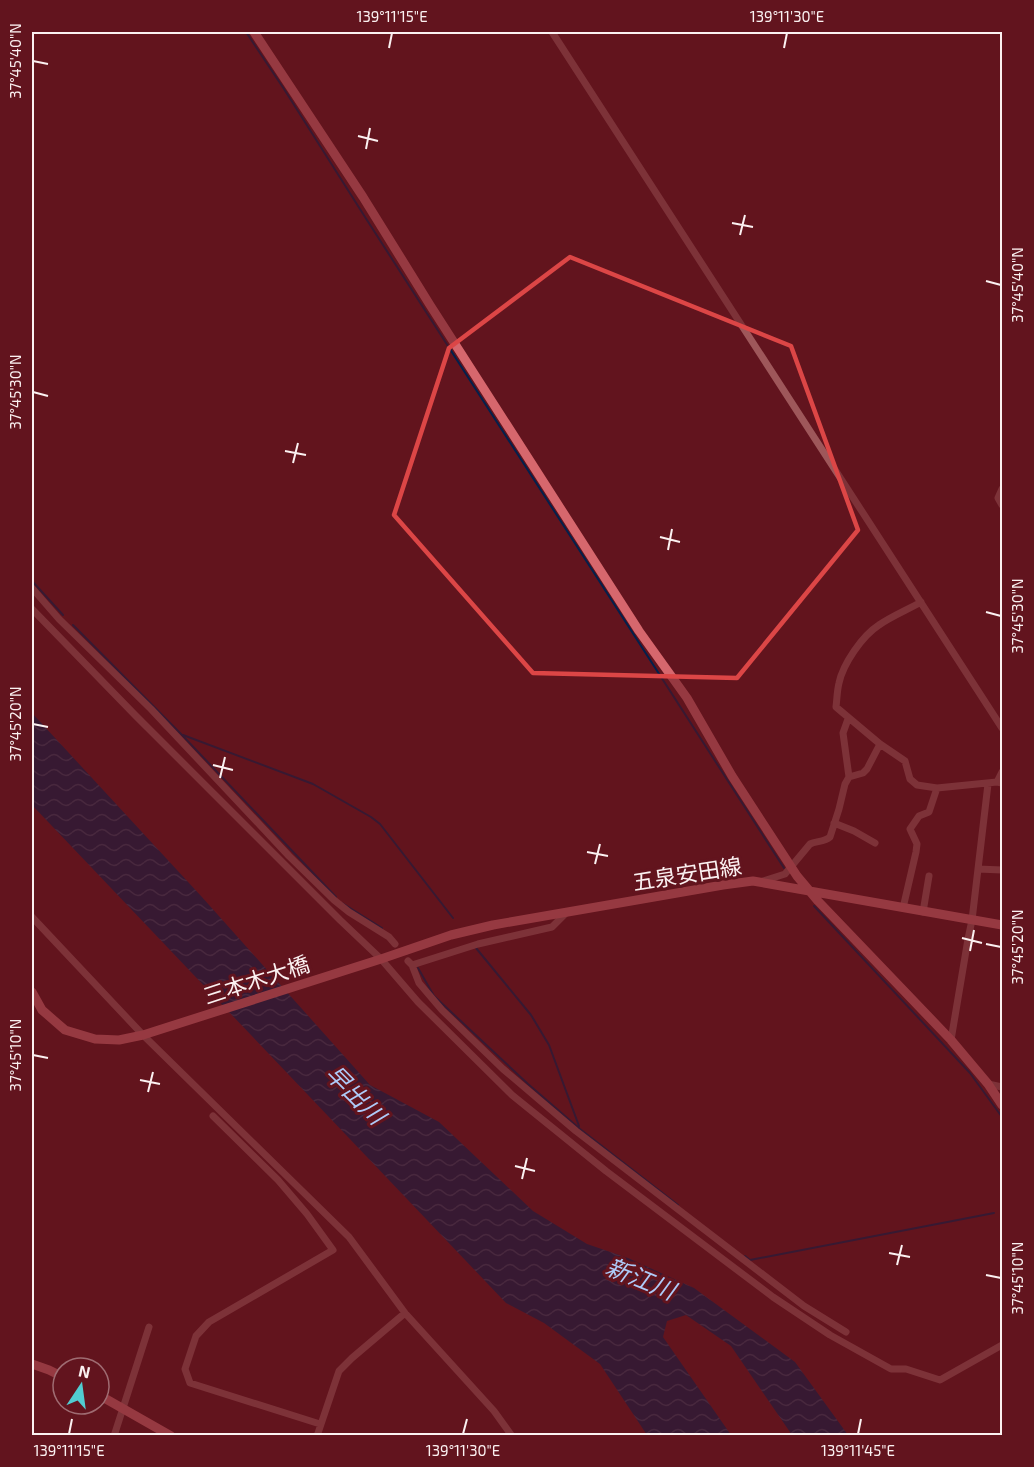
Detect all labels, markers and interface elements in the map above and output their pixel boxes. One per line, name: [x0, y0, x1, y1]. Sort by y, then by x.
text: 139°11'15"E: [356, 7, 428, 25]
text: 139°11'30"E: [750, 7, 824, 25]
text: 37°45'40"N: [6, 23, 24, 99]
text: 37°45'40"N: [1008, 247, 1026, 323]
text: 37°45'30"N: [6, 354, 24, 430]
text: 37°45'30"N: [1008, 578, 1026, 654]
text: 37°45'20"N: [6, 686, 24, 762]
street label: 五泉安田線: [631, 852, 743, 894]
text: 37°45'20"N: [1008, 909, 1026, 985]
street label: 三本木大橋: [200, 950, 312, 1008]
text: 37°45'10"N: [6, 1019, 24, 1091]
water label: 早出川: [320, 1058, 394, 1132]
text: 37°45'10"N: [1008, 1242, 1026, 1314]
water label: 新江川: [602, 1251, 683, 1306]
north arrow: [51, 1356, 111, 1416]
text: N: [77, 1360, 92, 1381]
text: 139°11'15"E: [33, 1441, 105, 1459]
text: 139°11'30"E: [426, 1441, 500, 1459]
text: 139°11'45"E: [821, 1441, 895, 1459]

